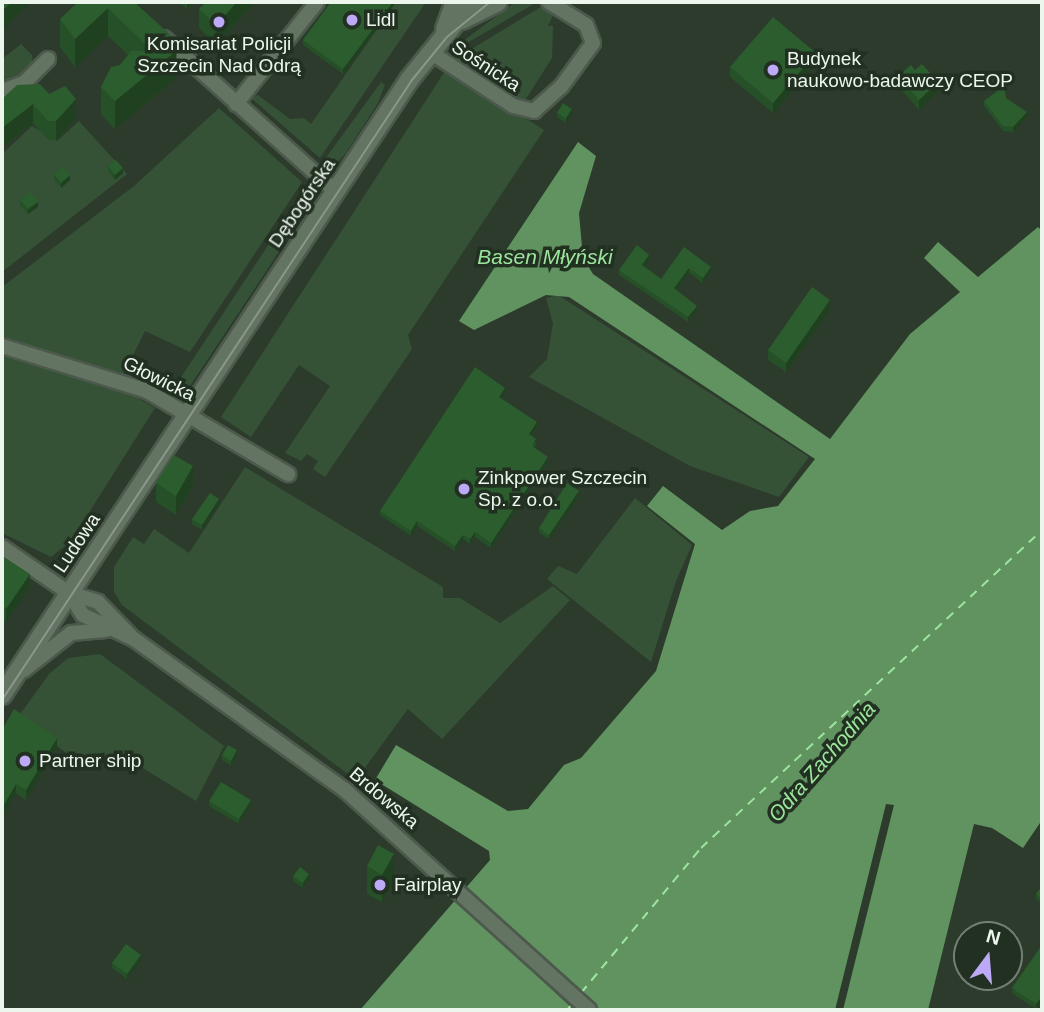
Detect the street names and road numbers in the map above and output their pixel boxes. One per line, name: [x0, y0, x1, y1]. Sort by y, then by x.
street label: Sośnicka: [447, 35, 525, 97]
street label: Dębogórska: [264, 154, 340, 252]
street label: Głowicka: [119, 352, 199, 406]
street label: Ludowa: [49, 509, 105, 577]
street label: Brdowska: [345, 762, 423, 834]

